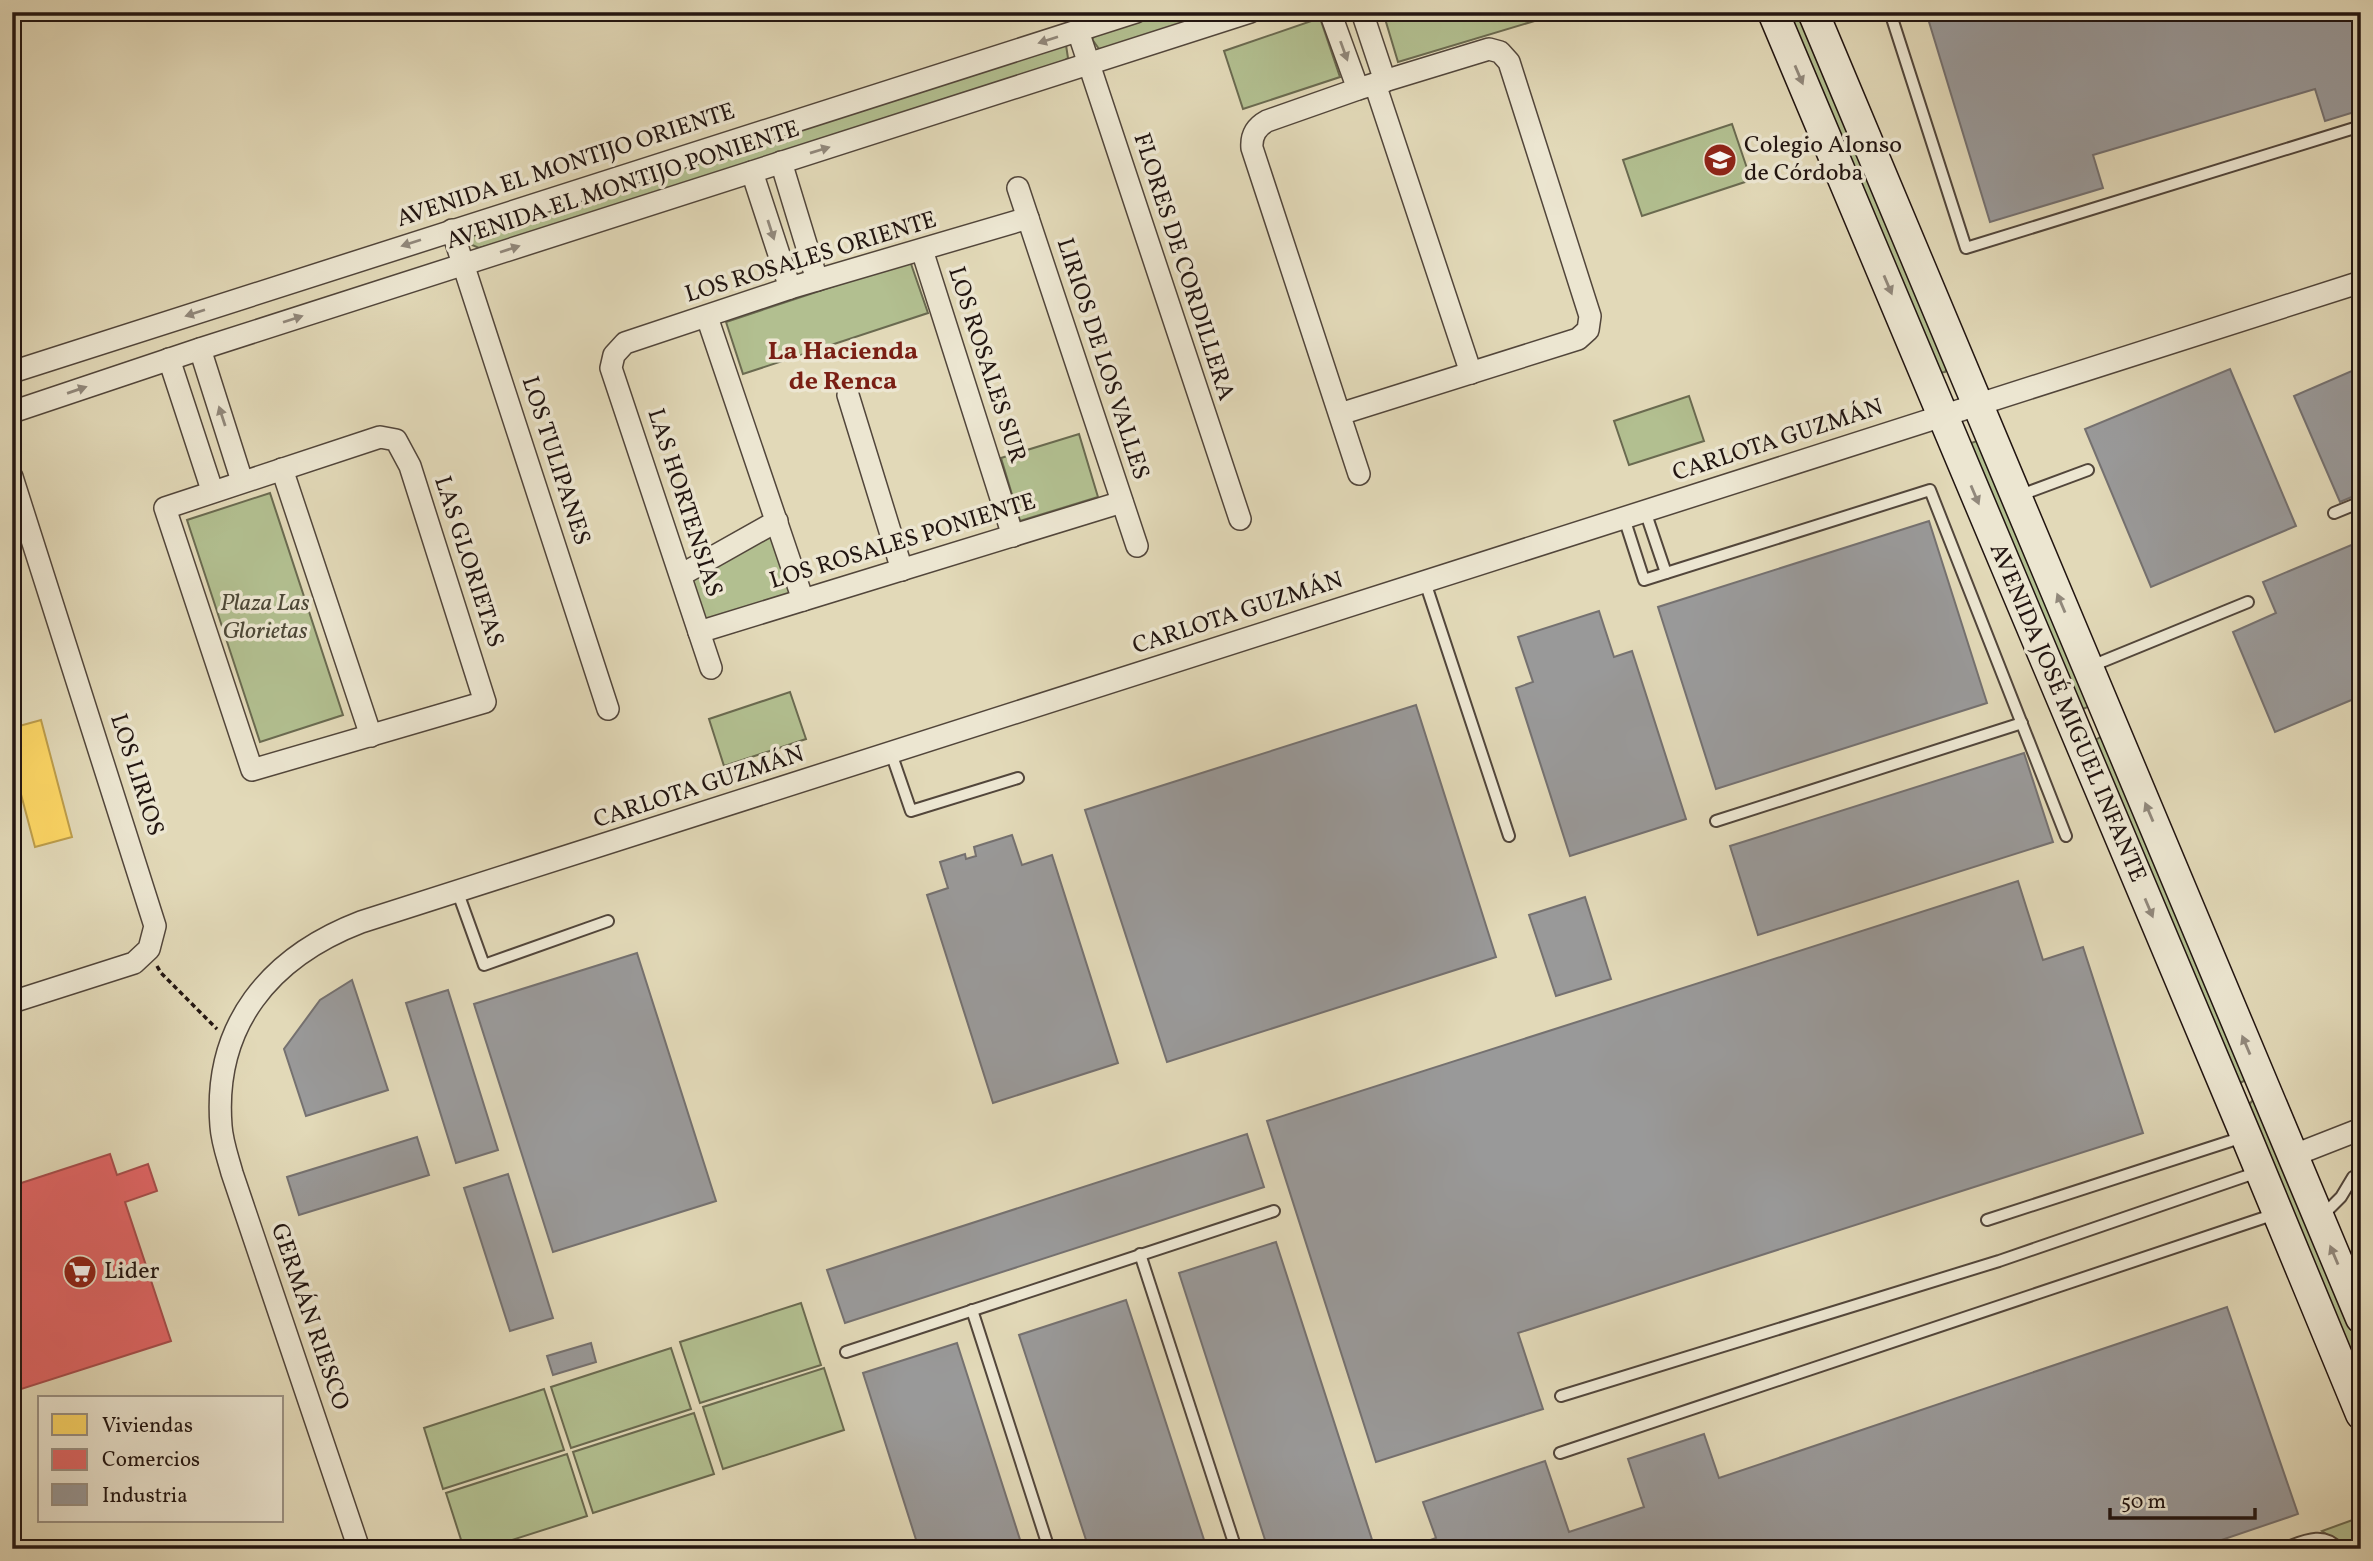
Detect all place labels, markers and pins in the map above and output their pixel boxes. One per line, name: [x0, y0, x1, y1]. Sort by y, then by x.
place label: Colegio Alonso de Córdoba: [1744, 129, 1902, 191]
school or university icon: Colegio Alonso de Córdoba: [1701, 141, 1739, 179]
supermarket icon: Lider: [61, 1253, 99, 1291]
place label: Lider: [104, 1255, 160, 1289]

